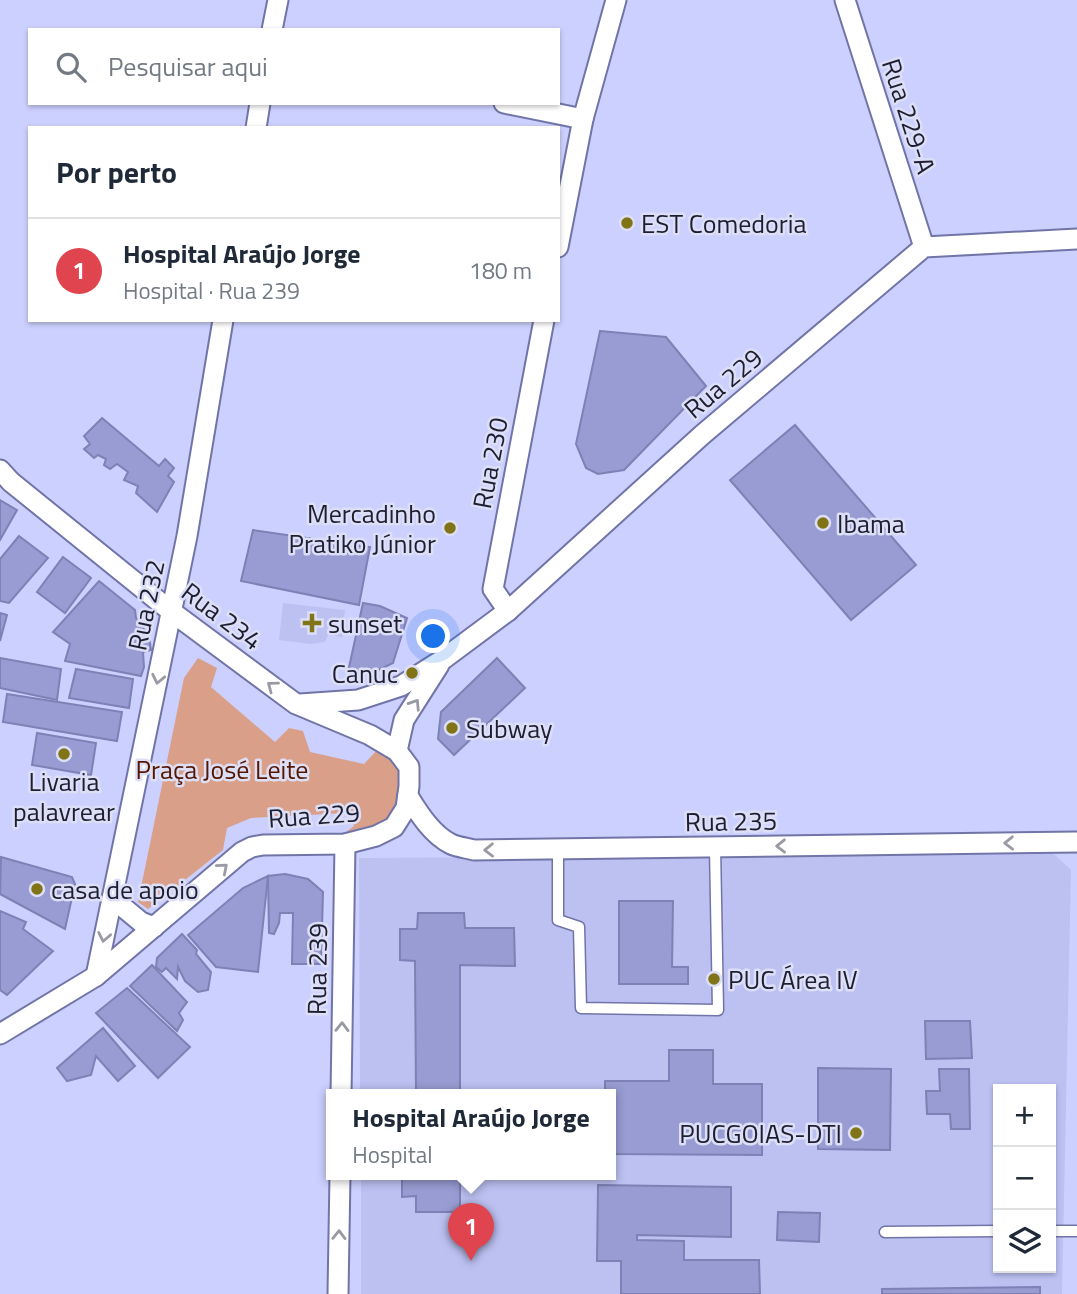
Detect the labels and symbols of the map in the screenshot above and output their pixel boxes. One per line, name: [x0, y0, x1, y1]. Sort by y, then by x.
street label: Rua 229-A: [872, 53, 946, 179]
place label: EST Comedoria: [641, 204, 806, 243]
marker: EST Comedoria: [619, 215, 635, 231]
street label: Rua 229: [675, 338, 771, 428]
street label: Rua 230: [462, 414, 518, 512]
place label: Mercadinho Pratiko Júnior: [288, 494, 436, 563]
place label: Ibama: [837, 504, 905, 543]
marker: Ibama: [815, 515, 831, 531]
marker: Mercadinho Pratiko Júnior: [442, 520, 458, 536]
street label: Rua 232: [117, 556, 175, 654]
street label: Rua 234: [173, 573, 271, 659]
place label: sunset: [328, 604, 402, 643]
marker: sunset: [302, 613, 322, 633]
your location: [416, 619, 450, 653]
place label: Canuc: [332, 654, 398, 693]
marker: Canuc: [404, 665, 420, 681]
one-way arrow: [151, 673, 166, 685]
one-way arrow: [267, 682, 280, 695]
one-way arrow: [406, 698, 419, 711]
place label: Subway: [466, 709, 553, 748]
marker: Subway: [444, 720, 460, 736]
marker: Livaria palavrear: [56, 746, 72, 762]
park label: Praça José Leite: [136, 750, 308, 789]
place label: Livaria palavrear: [13, 762, 115, 831]
street label: Rua 229: [267, 792, 361, 838]
street label: Rua 235: [685, 801, 777, 841]
one-way arrow: [1003, 835, 1014, 851]
one-way arrow: [776, 838, 786, 854]
one-way arrow: [484, 842, 495, 857]
one-way arrow: [215, 864, 228, 877]
place label: casa de apoio: [51, 870, 199, 909]
marker: casa de apoio: [29, 881, 45, 897]
street label: Rua 239: [297, 923, 337, 1015]
one-way arrow: [97, 931, 112, 943]
place label: PUC Área IV: [728, 960, 858, 999]
marker: PUC Área IV: [706, 971, 722, 987]
one-way arrow: [334, 1021, 350, 1031]
place label: PUCGOIAS-DTI: [679, 1114, 842, 1153]
marker: PUCGOIAS-DTI: [848, 1125, 864, 1141]
pin: 1: [448, 1203, 494, 1261]
one-way arrow: [331, 1229, 347, 1239]

